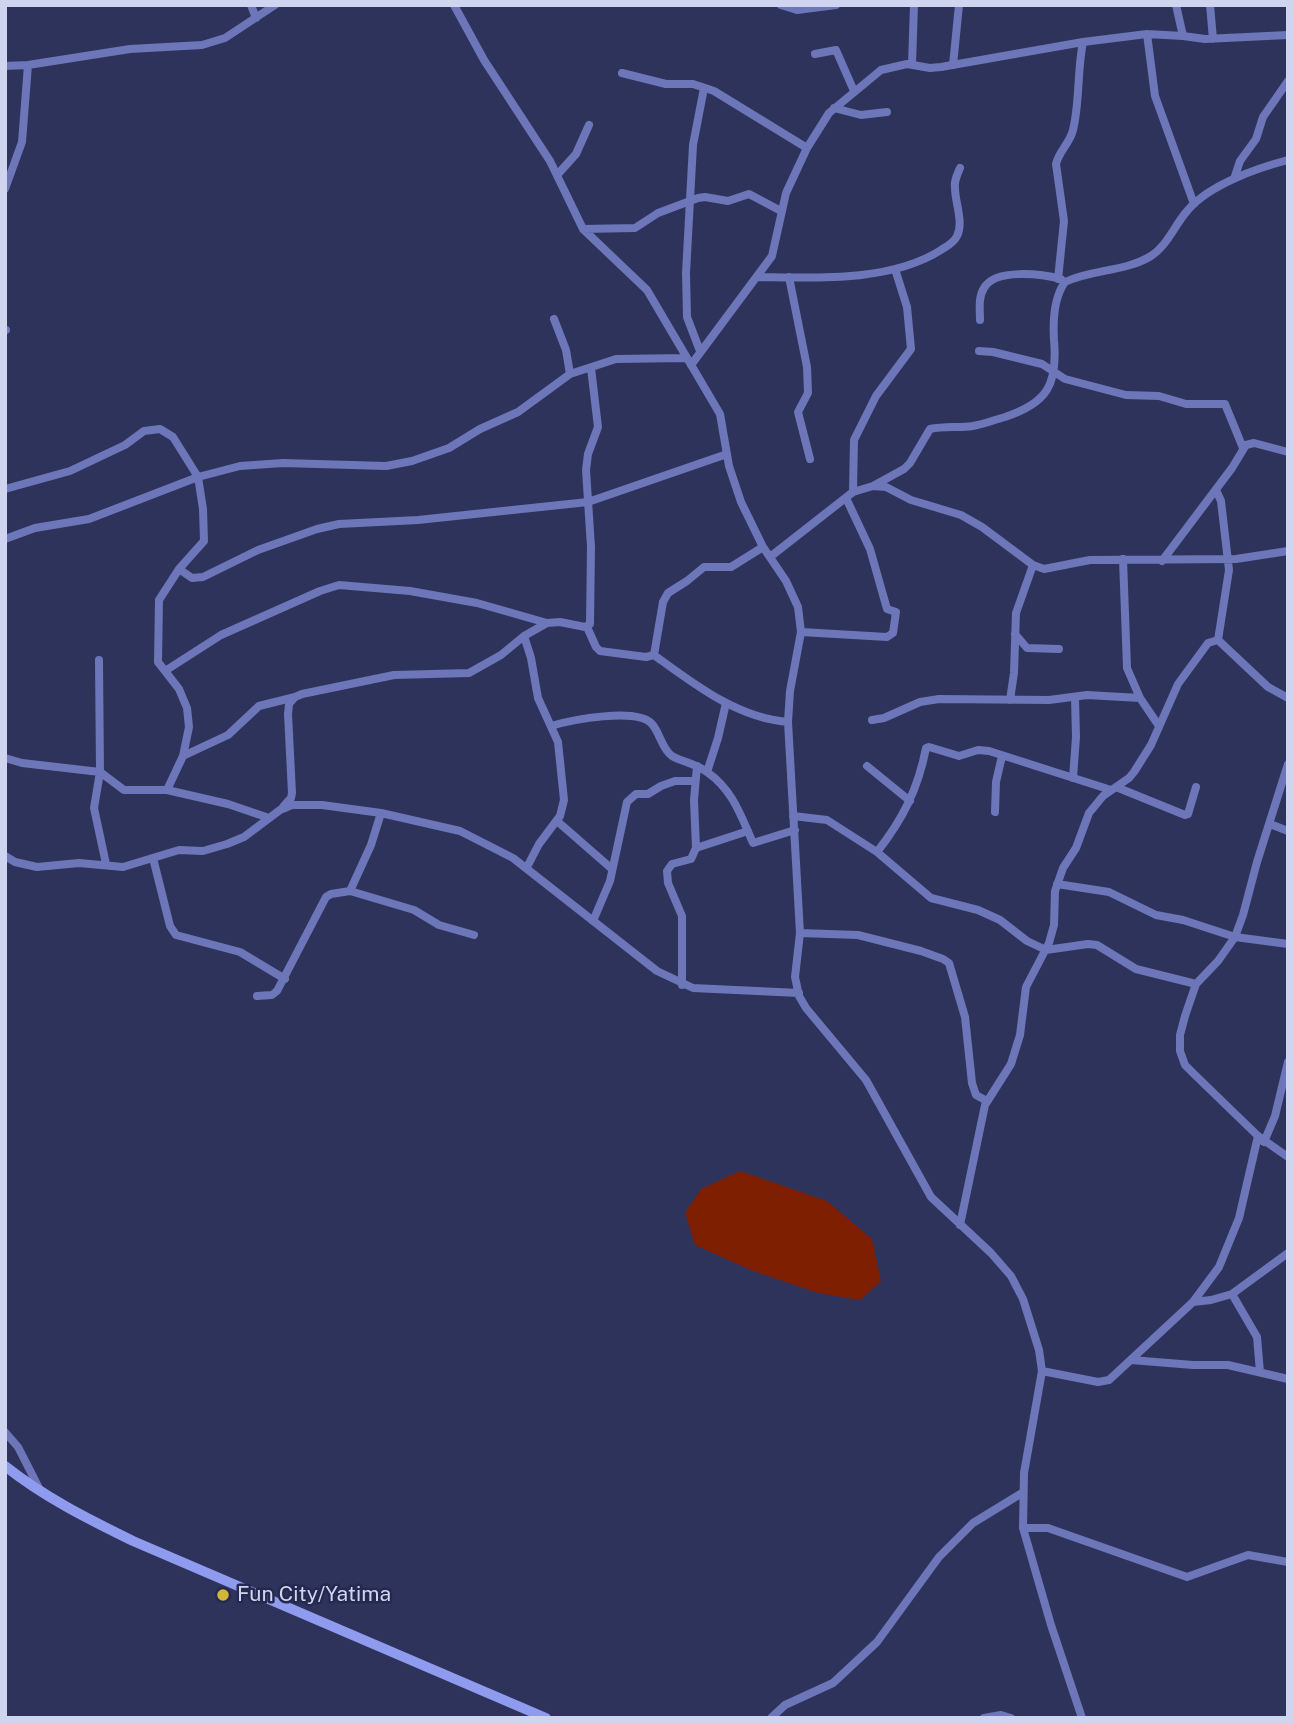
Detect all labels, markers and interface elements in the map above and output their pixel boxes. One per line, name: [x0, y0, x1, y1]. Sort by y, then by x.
place label: Fun City/Yatima: [237, 1582, 391, 1608]
marker: Fun City/Yatima: [215, 1587, 231, 1603]

